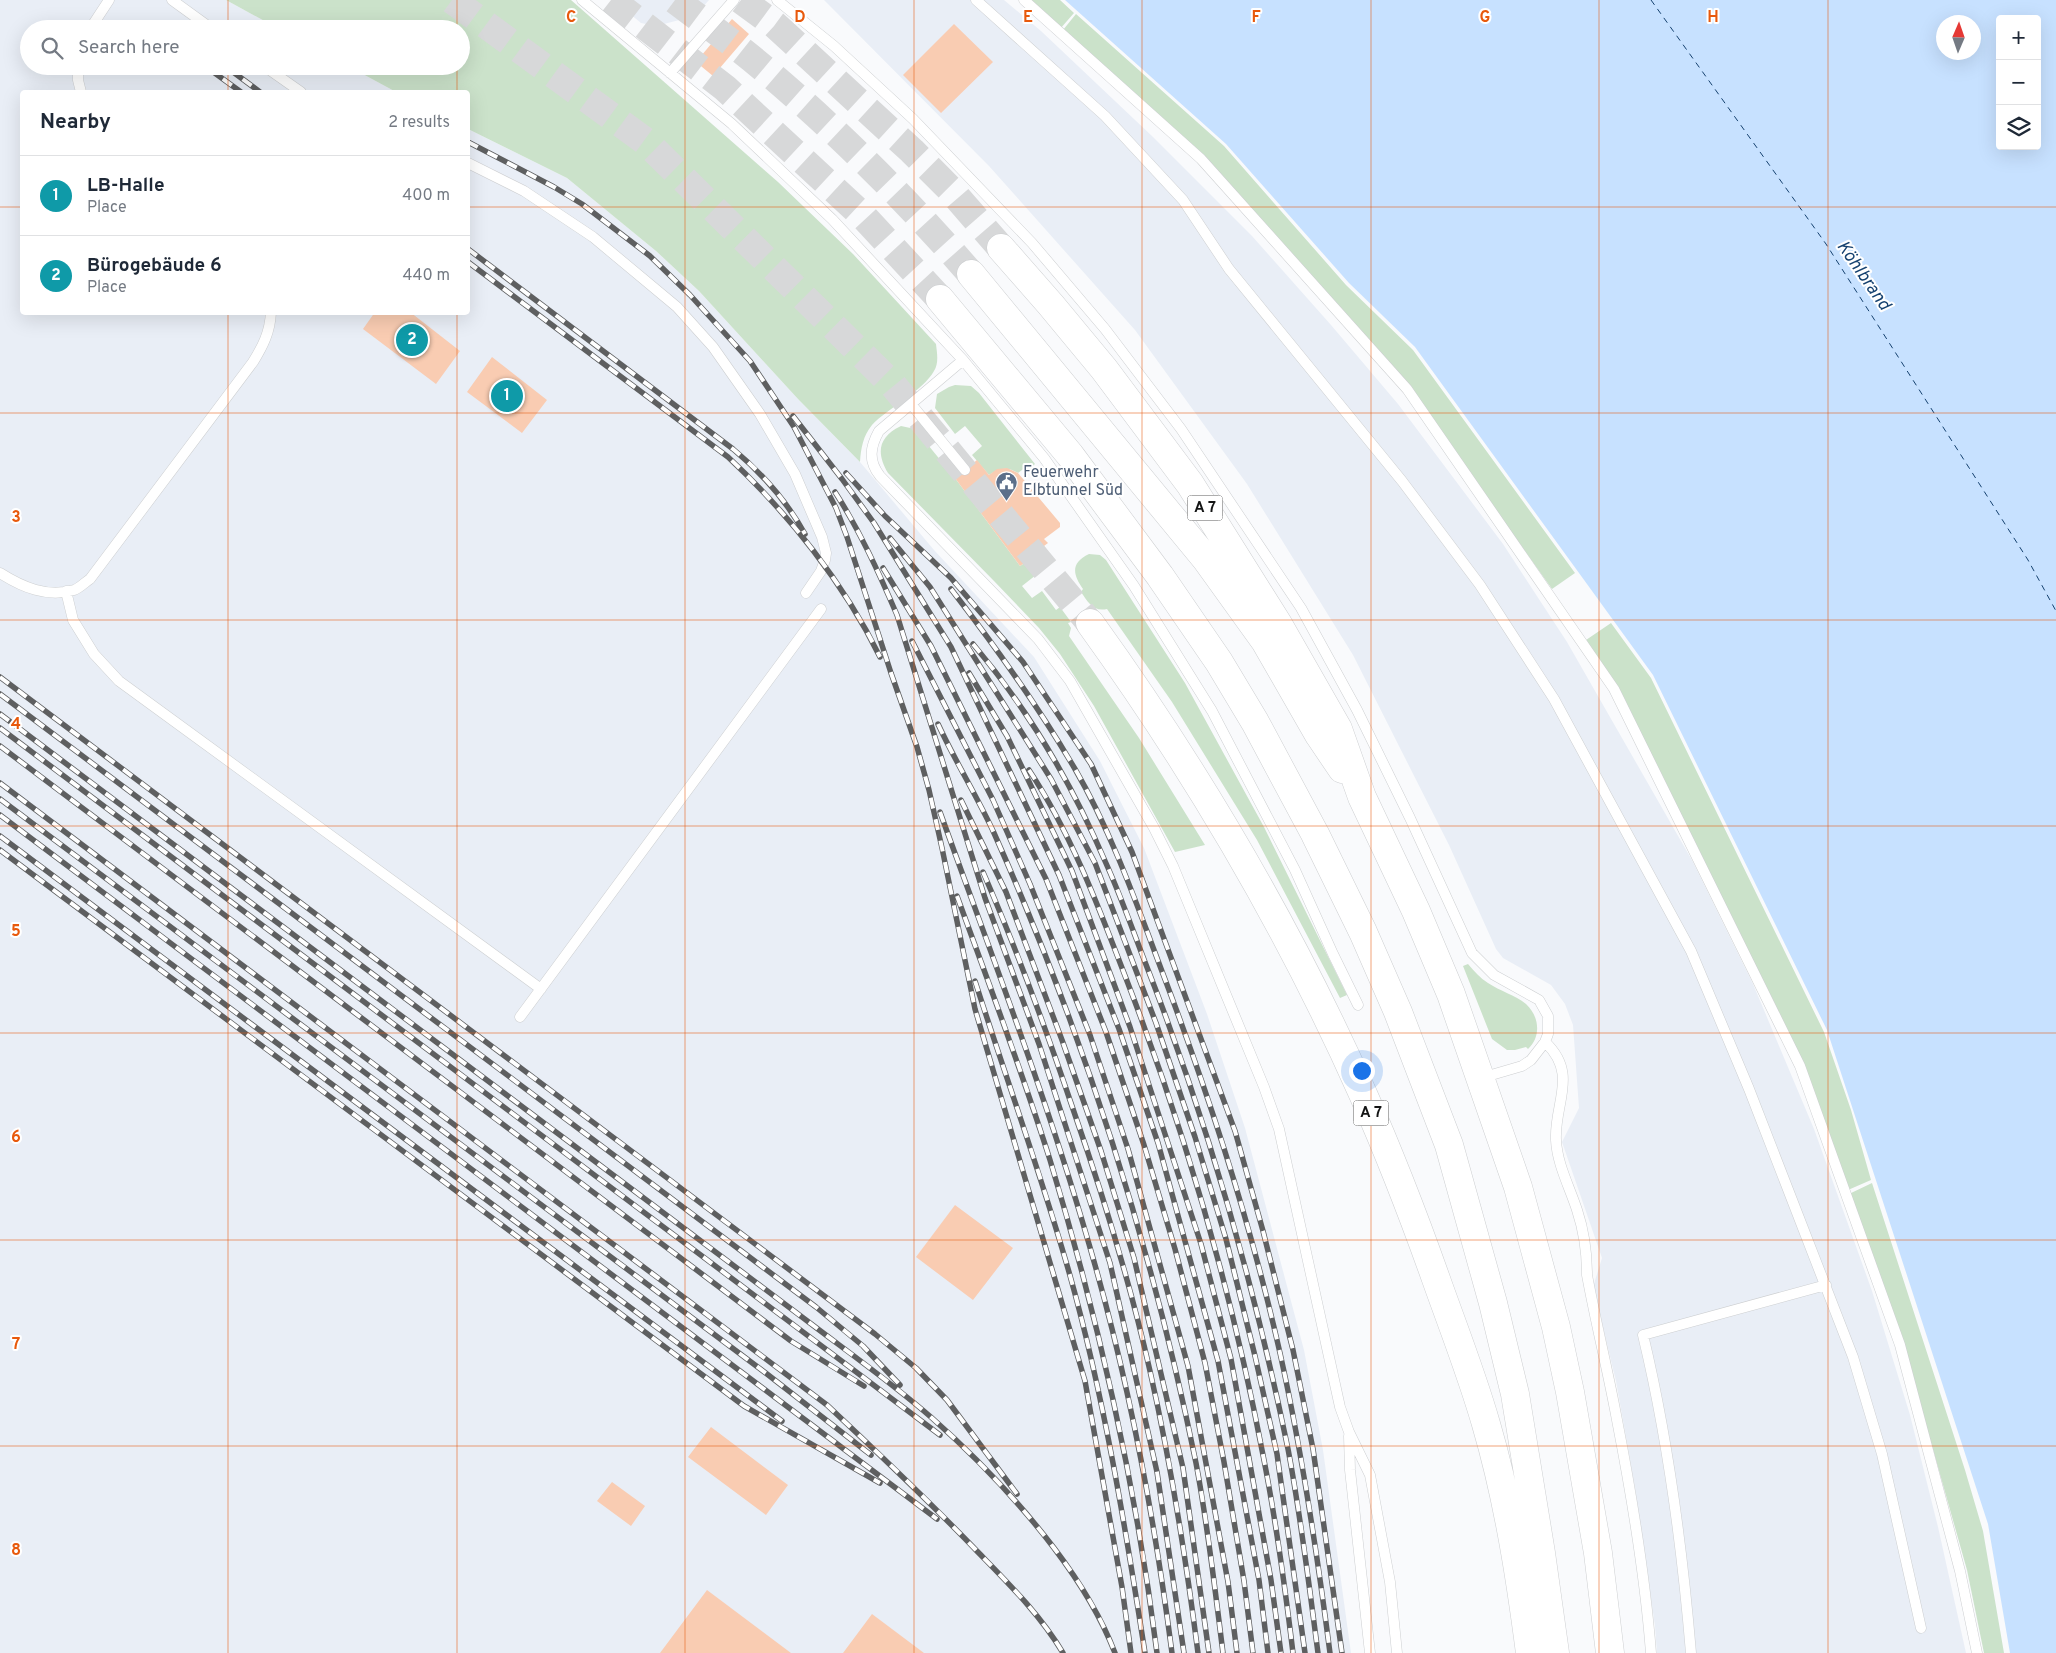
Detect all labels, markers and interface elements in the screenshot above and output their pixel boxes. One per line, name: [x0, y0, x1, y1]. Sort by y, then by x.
text: C: [566, 8, 576, 28]
text: D: [794, 8, 806, 28]
text: E: [1023, 8, 1033, 28]
text: F: [1251, 8, 1261, 28]
text: G: [1480, 8, 1490, 28]
text: H: [1707, 8, 1719, 28]
north arrow: [1936, 15, 1981, 60]
map controls: [1996, 15, 2041, 150]
button: +: [1996, 15, 2041, 60]
search box: [20, 20, 470, 75]
icon: search: [38, 34, 66, 62]
text: Search here: [78, 36, 180, 60]
button: −: [1996, 60, 2041, 105]
button: layers: [1996, 105, 2041, 150]
text: Nearby: [40, 109, 111, 136]
text: 2 results: [388, 113, 450, 133]
text: LB-Halle: [87, 174, 164, 198]
text: 1: [53, 186, 59, 206]
text: 400 m: [402, 186, 450, 206]
text: Place: [87, 198, 127, 218]
water label: Köhlbrand: [1831, 237, 1896, 316]
text: Bürogebäude 6: [87, 254, 222, 278]
text: 2: [51, 266, 61, 286]
text: 440 m: [403, 266, 450, 286]
text: Place: [87, 278, 127, 298]
pin: 2: [396, 321, 428, 359]
pin: 1: [491, 377, 523, 415]
place label: Feuerwehr Elbtunnel Süd: [1023, 463, 1123, 501]
public building icon: Feuerwehr Elbtunnel Süd: [995, 470, 1019, 501]
road number: A 7: [1188, 496, 1222, 520]
text: 3: [11, 508, 21, 528]
text: 4: [11, 715, 21, 735]
text: 5: [11, 922, 21, 942]
your location: [1349, 1058, 1375, 1084]
road number: A 7: [1354, 1100, 1388, 1126]
text: 6: [11, 1128, 21, 1148]
text: 7: [12, 1335, 20, 1355]
text: 8: [11, 1541, 21, 1561]

